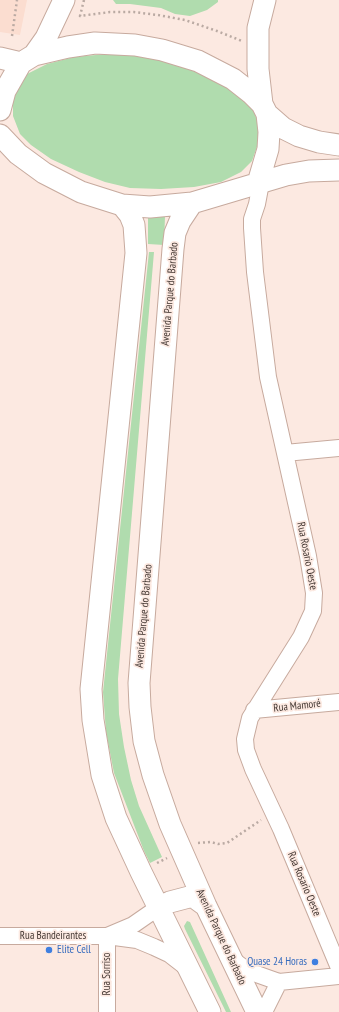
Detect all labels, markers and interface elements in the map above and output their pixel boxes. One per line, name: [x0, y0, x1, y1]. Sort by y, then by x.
street label: Avenida Parque do Barbado: [159, 242, 181, 346]
street label: Rua Rosario Oeste: [294, 521, 320, 591]
street label: Avenida Parque do Barbado: [133, 564, 155, 668]
street label: Rua Mamoré: [273, 697, 321, 715]
street label: Rua Rosario Oeste: [284, 850, 324, 918]
street label: Avenida Parque do Barbado: [193, 887, 249, 987]
street label: Rua Bandeirantes: [20, 929, 86, 943]
place label: Elite Cell: [57, 943, 91, 957]
marker: Elite Cell: [44, 945, 54, 955]
street label: Rua Sorriso: [100, 952, 114, 996]
place label: Quase 24 Horas: [247, 955, 307, 969]
marker: Quase 24 Horas: [310, 957, 320, 967]

